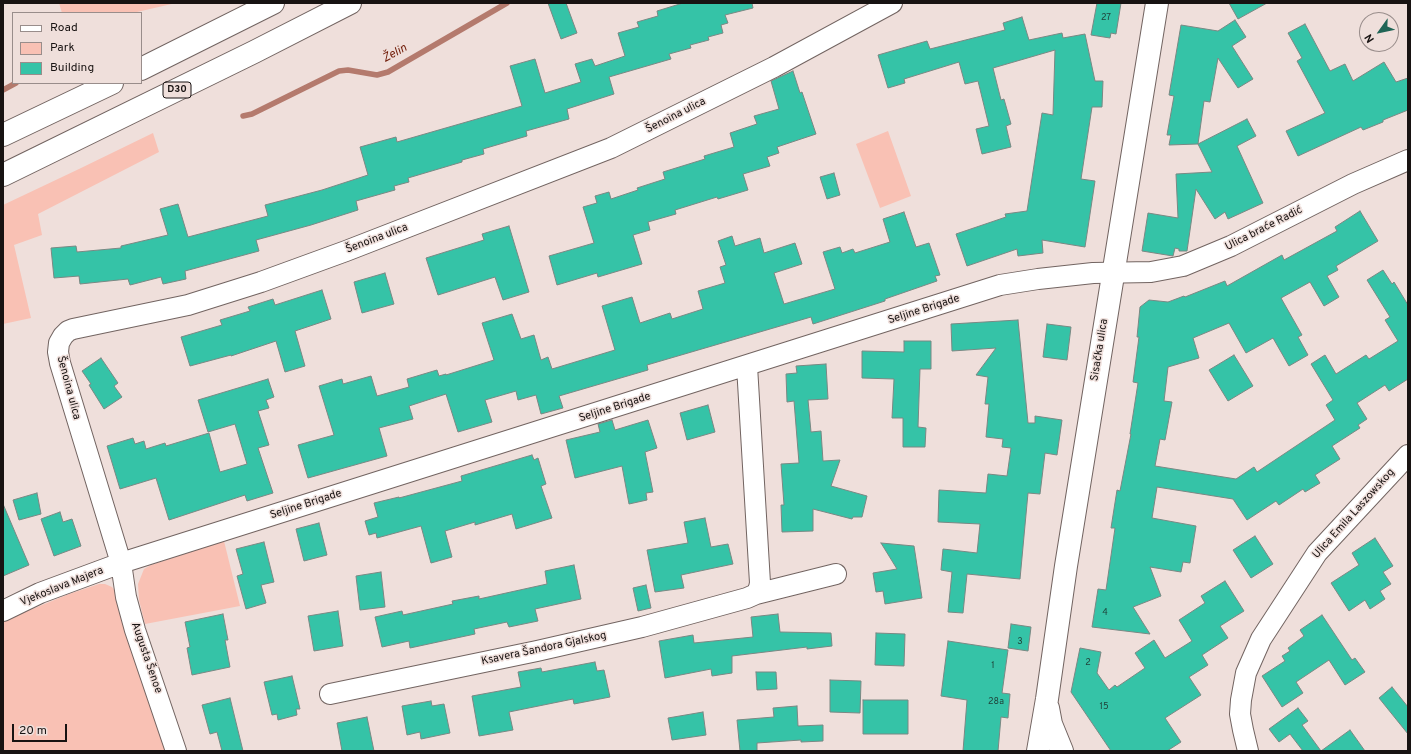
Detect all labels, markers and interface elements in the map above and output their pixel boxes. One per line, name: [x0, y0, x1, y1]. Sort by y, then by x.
legend: [12, 12, 142, 84]
north arrow: [1359, 12, 1399, 52]
house number: 27: [1101, 13, 1111, 23]
text: Road: [50, 20, 78, 36]
text: N: [1362, 31, 1378, 45]
text: Park: [50, 40, 75, 56]
water label: Želin: [380, 42, 410, 66]
text: Building: [50, 60, 94, 76]
road number: D30: [163, 82, 191, 98]
street label: Šenoina ulica: [644, 95, 708, 137]
street label: Ulica braće Radić: [1223, 204, 1305, 254]
street label: Šenoina ulica: [344, 221, 410, 257]
street label: Seljine Brigade: [887, 292, 961, 328]
street label: Sisačka ulica: [1089, 318, 1111, 382]
street label: Šenoina ulica: [53, 355, 83, 421]
street label: Seljine Brigade: [578, 390, 652, 426]
street label: Ulica Emila Laszowskog: [1310, 466, 1398, 562]
street label: Seljine Brigade: [269, 487, 343, 523]
street label: Vjekoslava Majera: [19, 564, 105, 610]
house number: 4: [1102, 608, 1108, 618]
street label: Augusta Šenoe: [128, 621, 164, 695]
street label: Ksavera Šandora Gjalskog: [480, 629, 608, 669]
house number: 3: [1017, 637, 1023, 647]
house number: 2: [1085, 658, 1091, 668]
house number: 1: [991, 661, 995, 671]
house number: 28a: [988, 697, 1004, 707]
house number: 15: [1100, 702, 1108, 712]
scale bar: [14, 716, 69, 742]
text: 20 m: [19, 723, 47, 739]

